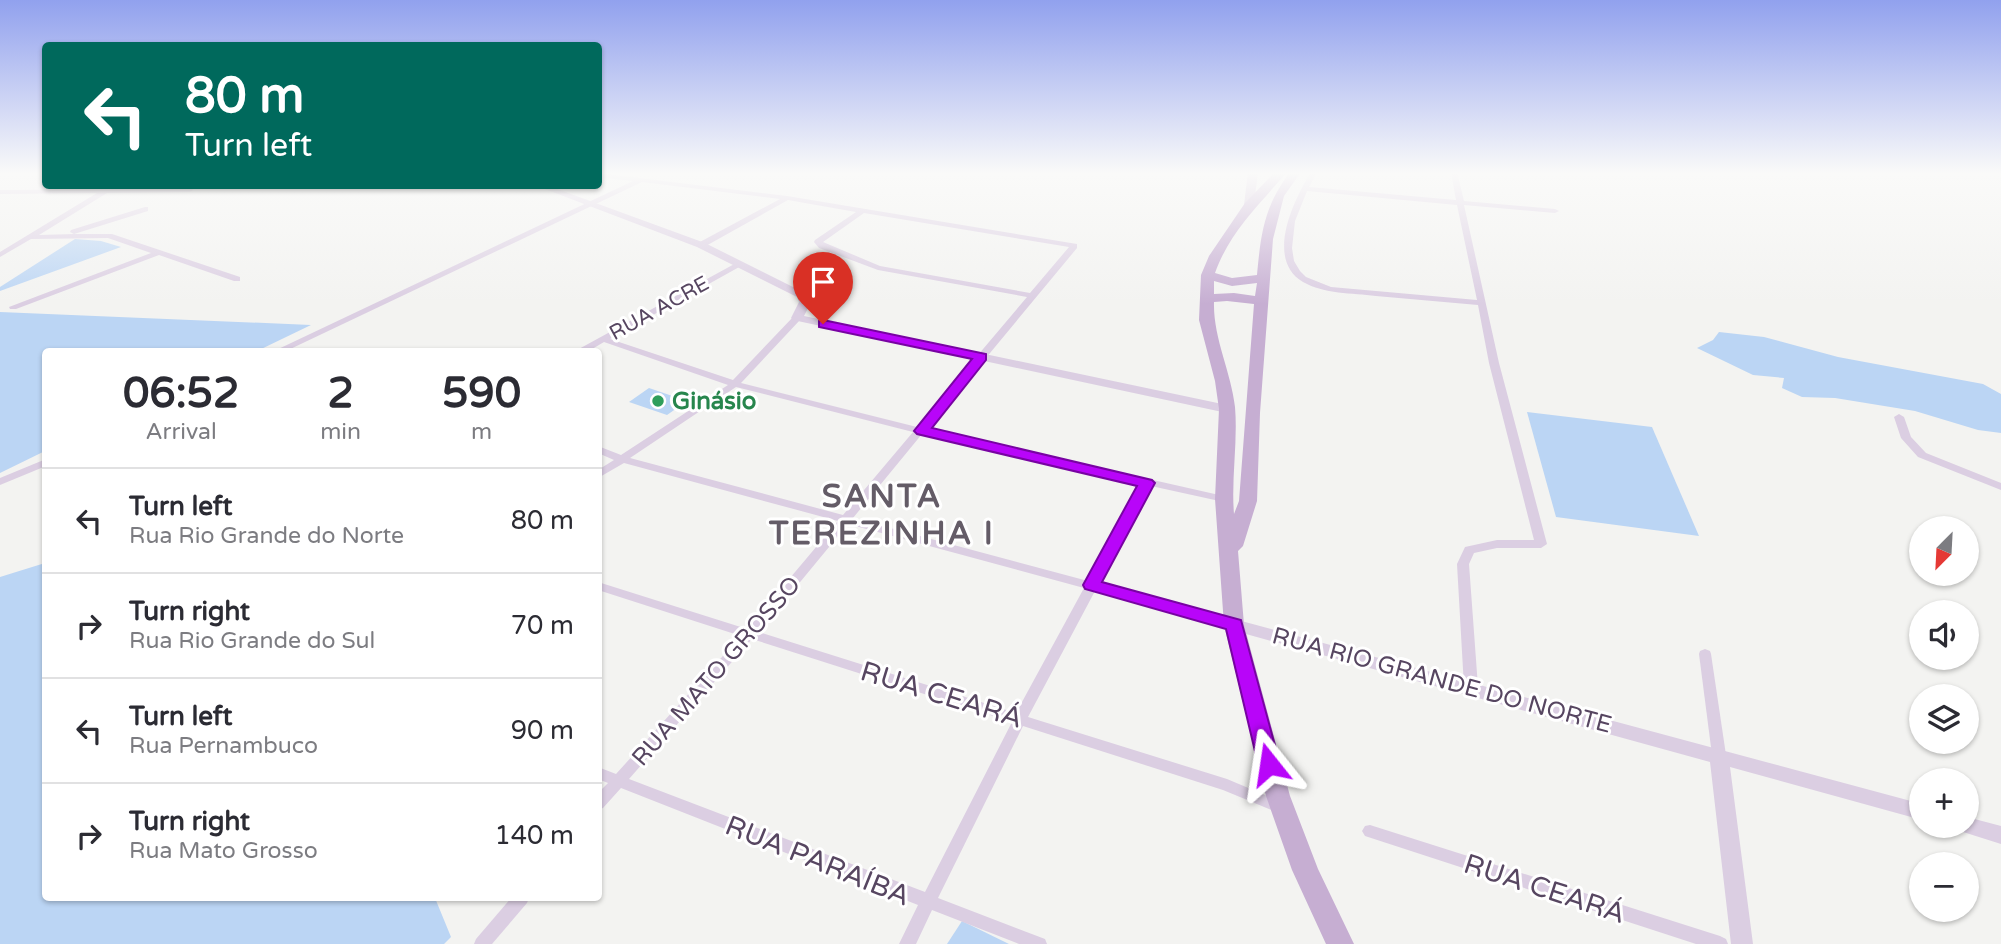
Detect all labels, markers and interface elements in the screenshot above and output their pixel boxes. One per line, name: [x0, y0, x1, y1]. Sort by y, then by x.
text: 80 m: [185, 67, 304, 126]
icon: left: [70, 70, 161, 161]
text: Turn left: [185, 127, 312, 165]
pin: [793, 252, 853, 324]
icon: arrive: [804, 263, 842, 301]
street label: RUA ACRE: [605, 271, 713, 346]
text: 06:52: [123, 368, 239, 419]
text: 2: [327, 368, 354, 419]
text: 590: [442, 368, 521, 419]
place label: Ginásio: [672, 387, 756, 416]
marker: Ginásio: [650, 393, 666, 409]
text: Arrival: [146, 418, 217, 446]
text: min: [320, 418, 361, 446]
text: m: [471, 418, 492, 446]
district label: SANTA TEREZINHA I: [768, 478, 995, 553]
text: Turn left: [129, 491, 232, 522]
icon: left: [70, 502, 108, 540]
text: 80 m: [511, 505, 574, 536]
north arrow: [1909, 516, 1979, 586]
map controls: [1909, 516, 1979, 922]
text: Rua Rio Grande do Norte: [129, 522, 404, 550]
street label: RUA MATO GROSSO: [626, 570, 807, 772]
text: Turn right: [129, 596, 250, 627]
button: sound: [1909, 600, 1979, 670]
icon: right: [70, 607, 108, 645]
text: 70 m: [511, 610, 574, 641]
street label: RUA RIO GRANDE DO NORTE: [1269, 621, 1615, 740]
text: Rua Rio Grande do Sul: [129, 627, 375, 655]
street label: RUA CEARÁ: [856, 654, 1027, 736]
button: layers: [1909, 684, 1979, 754]
text: Turn left: [129, 701, 232, 732]
icon: left: [70, 712, 108, 750]
text: 90 m: [511, 715, 574, 746]
position arrow: [1232, 727, 1306, 801]
text: Rua Pernambuco: [129, 732, 318, 760]
button: +: [1909, 768, 1979, 838]
text: Turn right: [129, 806, 250, 837]
street label: RUA PARAÍBA: [720, 808, 915, 913]
icon: right: [70, 817, 108, 855]
text: 140 m: [494, 820, 574, 851]
text: Rua Mato Grosso: [129, 837, 318, 865]
street label: RUA CEARÁ: [1460, 847, 1630, 931]
button: −: [1909, 852, 1979, 922]

